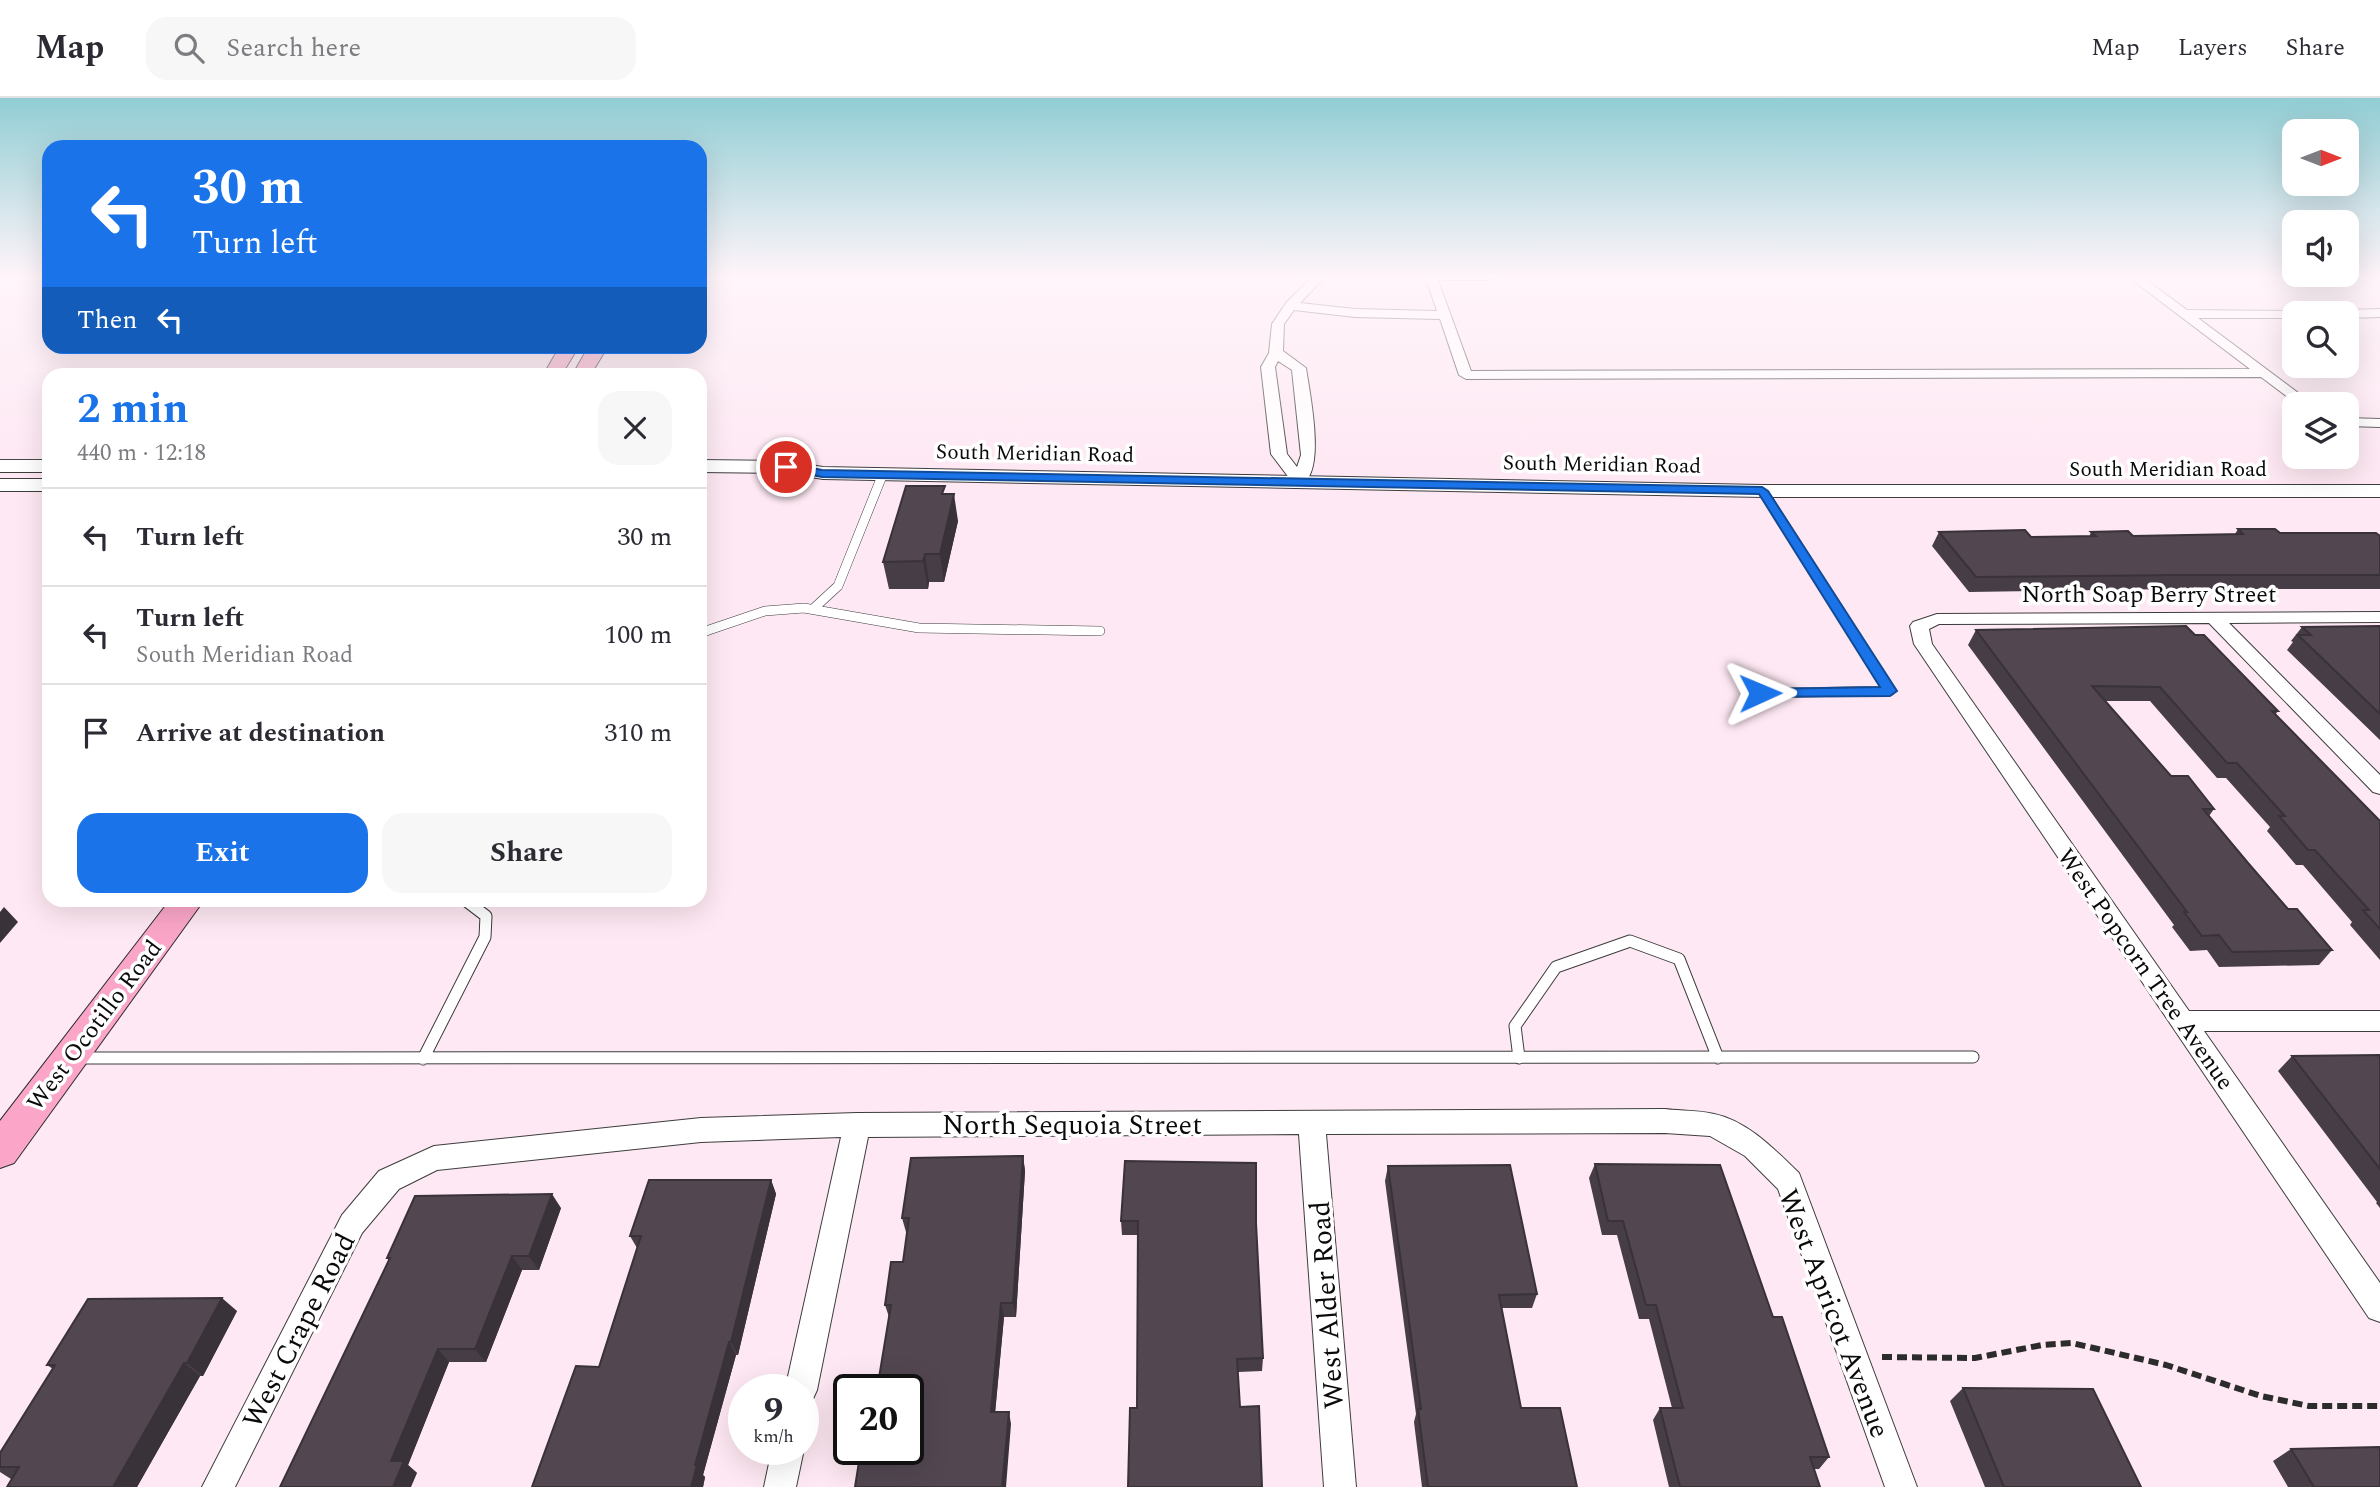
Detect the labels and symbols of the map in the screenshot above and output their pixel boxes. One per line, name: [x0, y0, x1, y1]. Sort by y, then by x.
north arrow: [2282, 119, 2359, 196]
street label: South Meridian Road: [936, 436, 1134, 472]
pin: [756, 437, 816, 497]
street label: South Meridian Road: [1503, 447, 1701, 483]
street label: South Meridian Road: [2069, 454, 2267, 486]
street label: North Soap Berry Street: [2022, 577, 2276, 613]
position arrow: [1723, 656, 1797, 730]
street label: West Popcorn Tree Avenue: [2048, 841, 2243, 1098]
street label: West Ocotillo Road: [18, 932, 171, 1119]
street label: North Sequoia Street: [942, 1104, 1202, 1147]
street label: West Apricot Avenue: [1766, 1183, 1901, 1444]
street label: West Alder Road: [1299, 1199, 1356, 1410]
street label: West Crape Road: [232, 1225, 367, 1436]
speed limit sign: 20: [833, 1374, 924, 1465]

